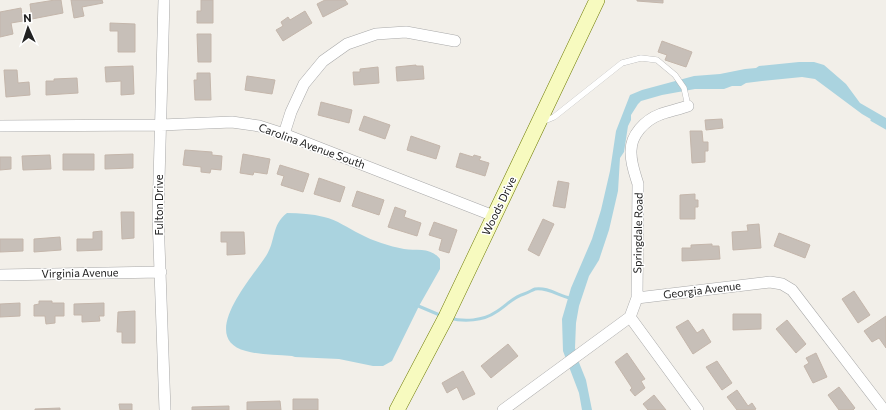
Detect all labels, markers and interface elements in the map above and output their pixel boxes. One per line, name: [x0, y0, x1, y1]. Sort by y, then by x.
north arrow: [8, 8, 48, 48]
text: N: [23, 11, 32, 24]
street label: Carolina Avenue South: [257, 120, 367, 171]
street label: Fulton Drive: [152, 174, 165, 236]
street label: Woods Drive: [479, 174, 518, 237]
street label: Springdale Road: [630, 192, 645, 274]
street label: Virginia Avenue: [41, 265, 119, 280]
street label: Georgia Avenue: [662, 278, 742, 301]

